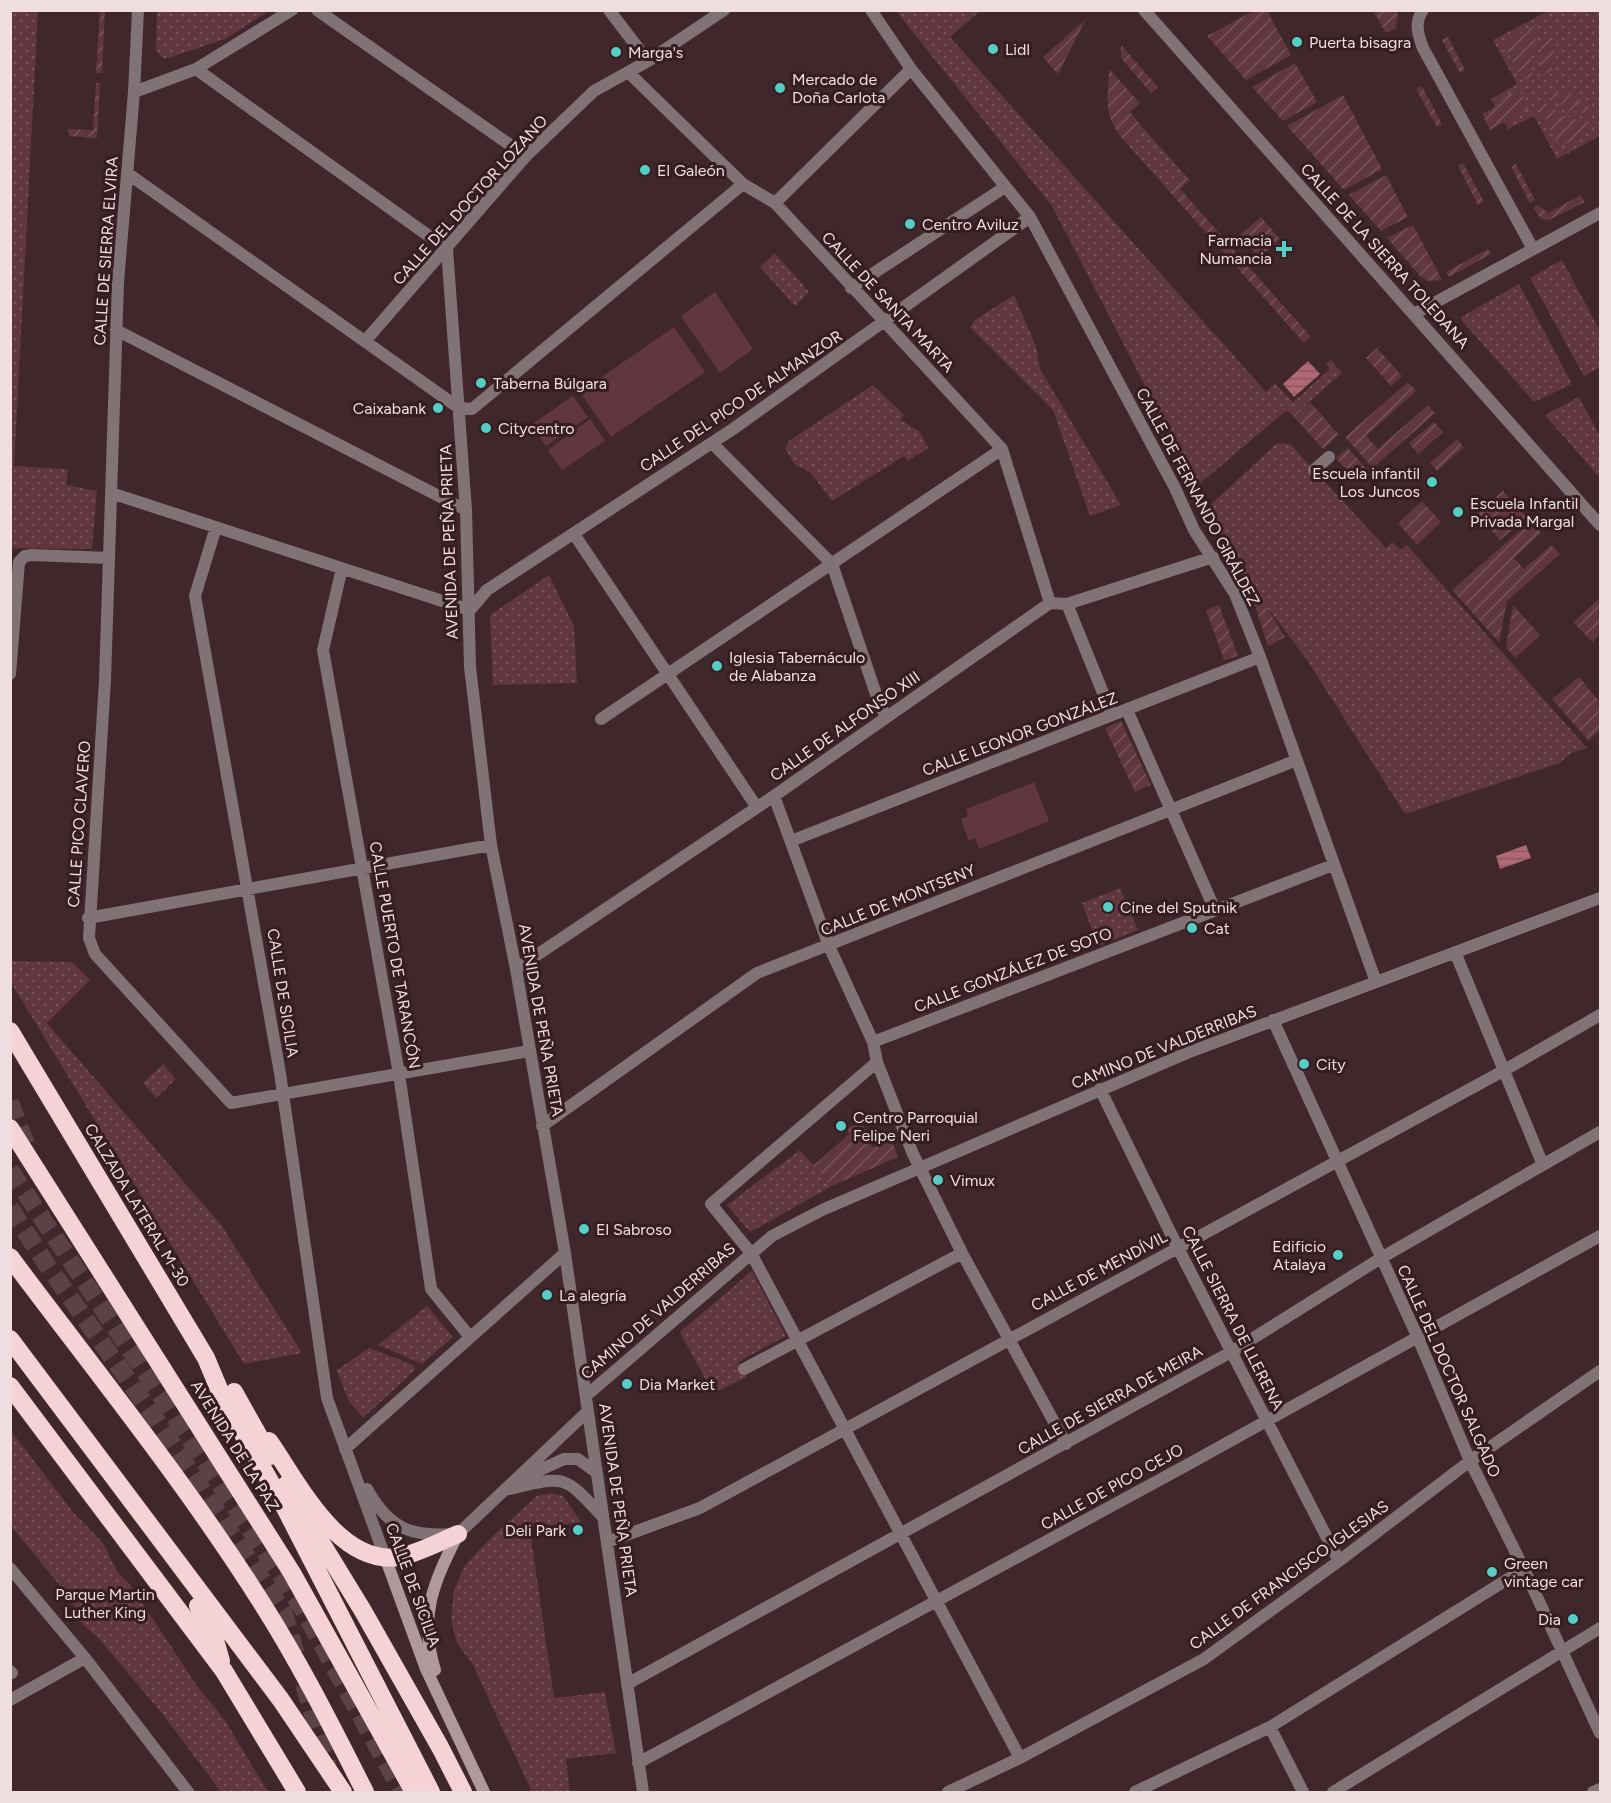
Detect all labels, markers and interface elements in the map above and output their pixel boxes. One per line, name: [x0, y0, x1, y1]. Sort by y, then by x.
place label: Puerta bisagra: [1309, 33, 1411, 52]
marker: Puerta bisagra: [1290, 35, 1304, 49]
place label: Lidl: [1005, 40, 1030, 59]
marker: Lidl: [986, 42, 1000, 56]
place label: Marga's: [628, 43, 683, 62]
marker: Marga's: [609, 45, 623, 59]
place label: Mercado de Doña Carlota: [792, 70, 885, 107]
marker: Mercado de Doña Carlota: [773, 81, 787, 95]
street label: CALLE DEL DOCTOR LOZANO: [389, 111, 551, 289]
street label: CALLE DE SIERRA ELVIRA: [90, 156, 122, 346]
street label: CALLE DE LA SIERRA TOLEDANA: [1297, 160, 1473, 353]
place label: El Galeón: [657, 161, 725, 180]
marker: El Galeón: [638, 163, 652, 177]
place label: Centro Aviluz: [922, 215, 1019, 234]
marker: Centro Aviluz: [903, 217, 917, 231]
street label: CALLE DE SANTA MARTA: [818, 228, 958, 376]
place label: Farmacia Numancia: [1199, 231, 1272, 268]
marker: Farmacia Numancia: [1277, 242, 1291, 256]
street label: CALLE DEL PICO DE ALMANZOR: [636, 326, 846, 476]
place label: Taberna Búlgara: [493, 374, 607, 393]
marker: Taberna Búlgara: [474, 376, 488, 390]
street label: CALLE DE FERNANDO GIRÁLDEZ: [1132, 385, 1264, 609]
place label: Caixabank: [353, 399, 426, 418]
marker: Caixabank: [431, 401, 445, 415]
place label: Citycentro: [498, 419, 575, 438]
marker: Citycentro: [479, 421, 493, 435]
street label: AVENIDA DE PEÑA PRIETA: [436, 444, 462, 640]
place label: Escuela infantil Los Juncos: [1312, 464, 1420, 501]
marker: Escuela infantil Los Juncos: [1425, 475, 1439, 489]
place label: Escuela Infantil Privada Margal: [1470, 494, 1578, 531]
marker: Escuela Infantil Privada Margal: [1451, 505, 1465, 519]
place label: Iglesia Tabernáculo de Alabanza: [729, 648, 865, 685]
marker: Iglesia Tabernáculo de Alabanza: [710, 659, 724, 673]
street label: CALLE DE ALFONSO XIII: [766, 667, 924, 785]
street label: CALLE LEONOR GONZÁLEZ: [920, 688, 1120, 780]
street label: CALLE PICO CLAVERO: [64, 740, 94, 908]
street label: CALLE PUERTO DE TARANCÓN: [366, 840, 424, 1070]
street label: CALLE DE MONTSENY: [818, 860, 979, 940]
place label: Cine del Sputnik: [1120, 898, 1237, 917]
marker: Cine del Sputnik: [1101, 900, 1115, 914]
place label: Cat: [1204, 919, 1230, 938]
marker: Cat: [1185, 921, 1199, 935]
street label: AVENIDA DE PEÑA PRIETA: [515, 922, 567, 1118]
street label: CALLE GONZÁLEZ DE SOTO: [911, 923, 1115, 1017]
street label: CALLE DE SICILIA: [263, 927, 303, 1059]
street label: CAMINO DE VALDERRIBAS: [1069, 1001, 1260, 1093]
place label: City: [1316, 1055, 1346, 1074]
marker: City: [1297, 1057, 1311, 1071]
place label: Centro Parroquial Felipe Neri: [853, 1108, 978, 1145]
marker: Centro Parroquial Felipe Neri: [834, 1119, 848, 1133]
street label: CALZADA LATERAL M-30: [81, 1120, 193, 1290]
place label: Vimux: [950, 1171, 995, 1190]
marker: Vimux: [931, 1173, 945, 1187]
place label: El Sabroso: [596, 1220, 672, 1239]
marker: El Sabroso: [577, 1222, 591, 1236]
street label: CALLE SIERRA DE LLERENA: [1178, 1223, 1288, 1413]
street label: CALLE DE MENDÍVIL: [1028, 1227, 1171, 1315]
place label: Edificio Atalaya: [1272, 1237, 1326, 1274]
street label: CAMINO DE VALDERRIBAS: [577, 1239, 739, 1383]
marker: Edificio Atalaya: [1331, 1248, 1345, 1262]
street label: CALLE DEL DOCTOR SALGADO: [1393, 1262, 1505, 1480]
place label: La alegría: [559, 1286, 627, 1305]
marker: La alegría: [540, 1288, 554, 1302]
street label: CALLE DE SIERRA DE MEIRA: [1014, 1341, 1206, 1459]
place label: Dia Market: [639, 1375, 715, 1394]
street label: AVENIDA DE LA PAZ: [187, 1377, 283, 1515]
marker: Dia Market: [620, 1377, 634, 1391]
street label: AVENIDA DE PEÑA PRIETA: [595, 1402, 641, 1598]
street label: CALLE DE PICO CEJO: [1037, 1440, 1187, 1534]
street label: CALLE DE FRANCISCO IGLESIAS: [1186, 1496, 1392, 1654]
street label: CALLE DE SICILIA: [382, 1520, 444, 1650]
place label: Deli Park: [505, 1521, 566, 1540]
marker: Deli Park: [571, 1523, 585, 1537]
place label: Green vintage car: [1504, 1554, 1584, 1591]
marker: Green vintage car: [1485, 1565, 1499, 1579]
park label: Parque Martin Luther King: [55, 1585, 155, 1622]
place label: Dia: [1538, 1610, 1561, 1629]
marker: Dia: [1566, 1612, 1580, 1626]

